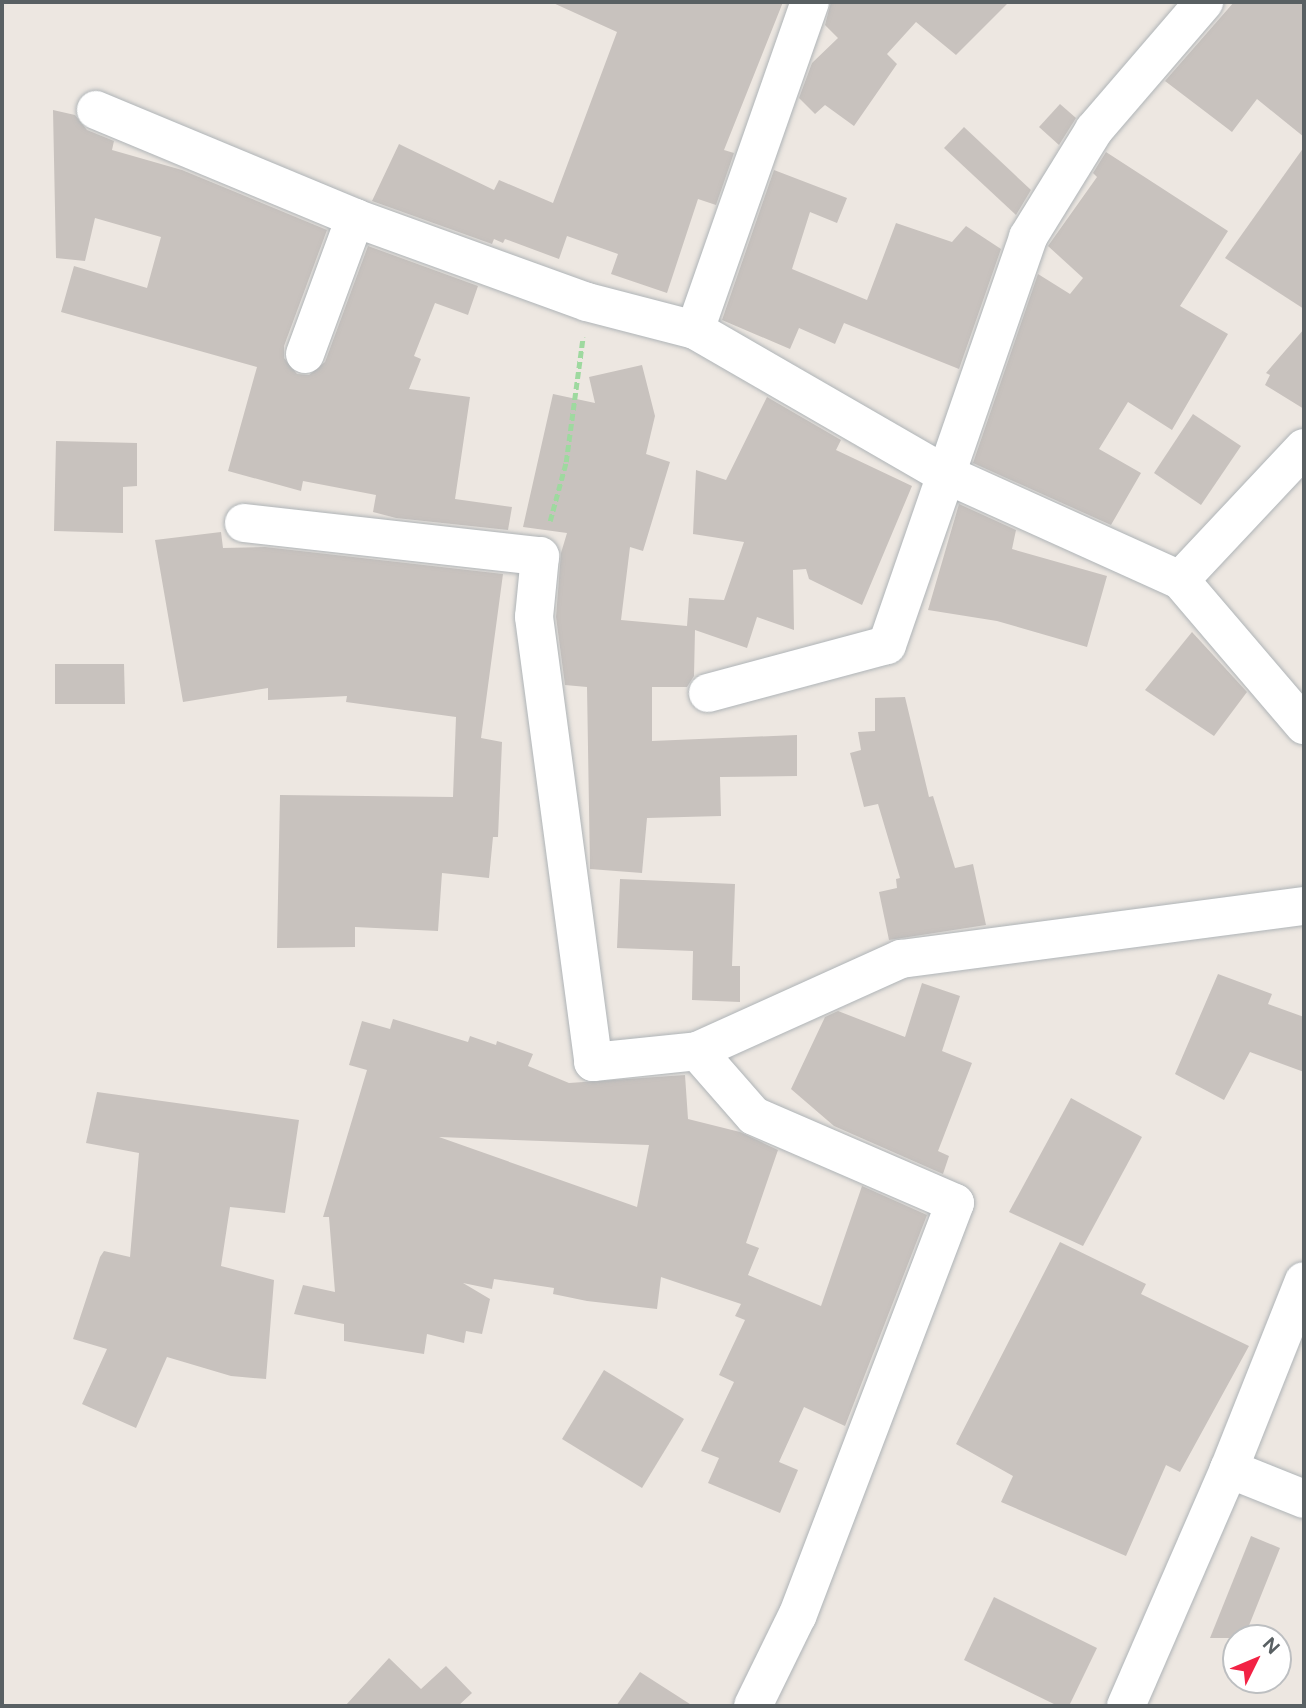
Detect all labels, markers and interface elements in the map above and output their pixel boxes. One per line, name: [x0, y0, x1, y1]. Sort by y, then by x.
north arrow: [1222, 1624, 1292, 1694]
text: N: [1258, 1632, 1285, 1659]

